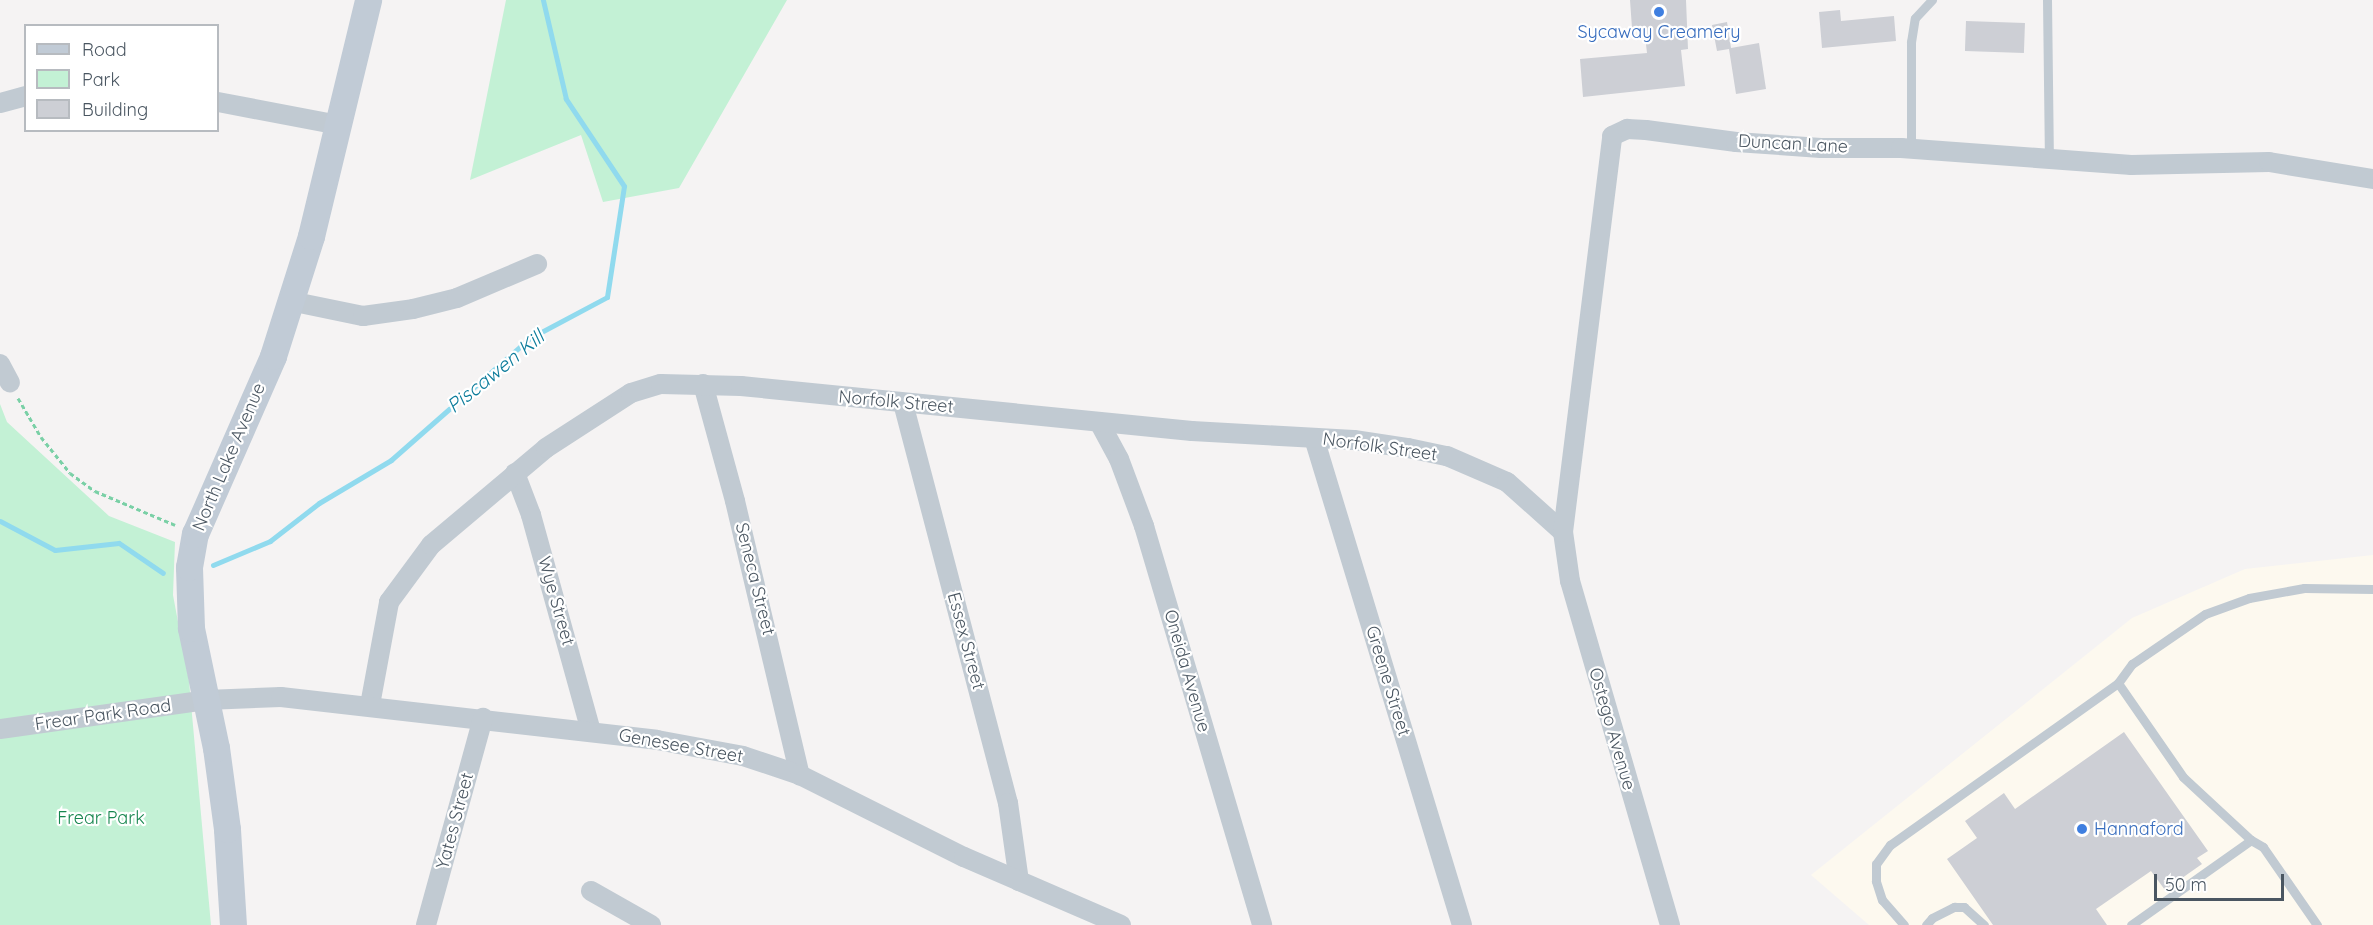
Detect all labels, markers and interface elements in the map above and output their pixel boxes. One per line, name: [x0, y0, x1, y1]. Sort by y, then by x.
marker: Sycaway Creamery: [1652, 5, 1666, 19]
place label: Sycaway Creamery: [1577, 21, 1741, 43]
legend: [24, 24, 219, 132]
text: Road: [82, 38, 127, 61]
text: Park: [82, 68, 120, 91]
text: Building: [82, 98, 148, 121]
street label: Duncan Lane: [1737, 130, 1849, 158]
water label: Piscawen Kill: [441, 324, 549, 418]
street label: North Lake Avenue: [188, 380, 270, 534]
street label: Norfolk Street: [838, 386, 954, 418]
street label: Norfolk Street: [1321, 428, 1439, 466]
street label: Seneca Street: [731, 520, 779, 638]
street label: Wye Street: [533, 554, 579, 648]
street label: Essex Street: [943, 590, 989, 692]
street label: Oneida Avenue: [1159, 607, 1215, 735]
street label: Greene Street: [1361, 623, 1415, 739]
street label: Ostego Avenue: [1584, 665, 1640, 793]
street label: Frear Park Road: [34, 695, 172, 735]
street label: Genesee Street: [617, 724, 745, 768]
street label: Yates Street: [432, 770, 478, 872]
park label: Frear Park: [57, 807, 145, 829]
place label: Hannaford: [2094, 818, 2184, 840]
marker: Hannaford: [2075, 822, 2089, 836]
scale bar: [2157, 862, 2288, 900]
text: 50 m: [2165, 873, 2207, 896]

